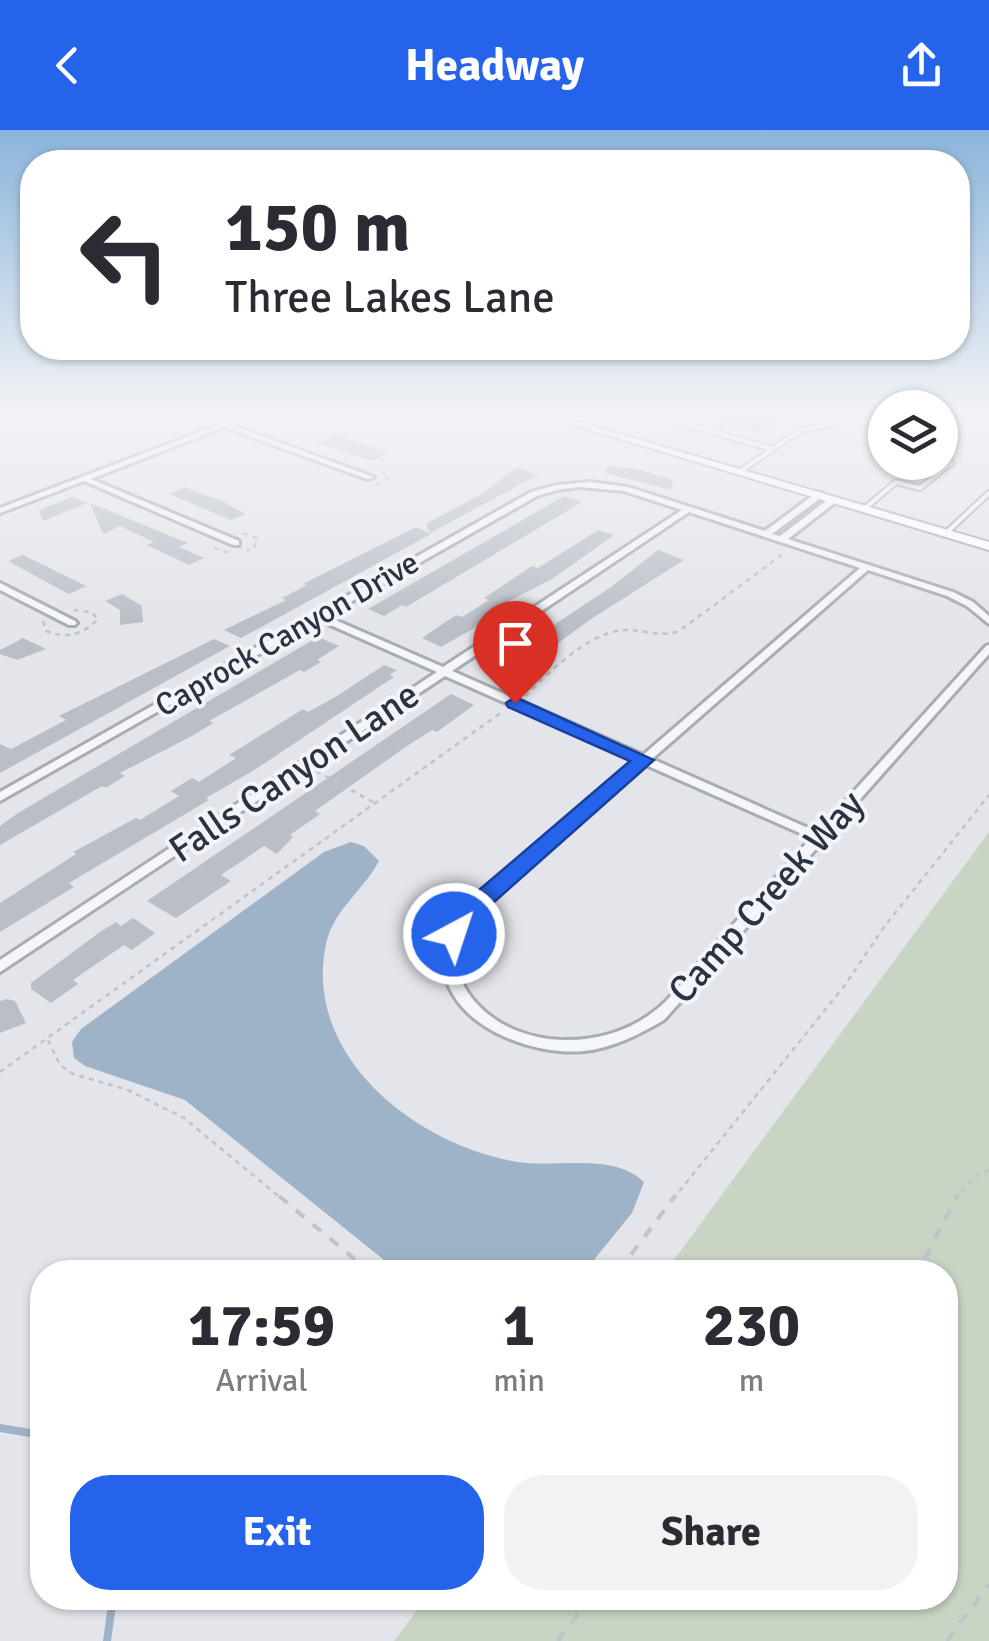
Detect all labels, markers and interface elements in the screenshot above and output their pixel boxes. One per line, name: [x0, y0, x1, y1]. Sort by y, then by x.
icon: back: [40, 38, 95, 93]
text: Headway: [405, 38, 584, 93]
icon: share: [894, 38, 949, 93]
text: 150 m: [225, 184, 410, 270]
icon: left: [60, 190, 190, 320]
text: Three Lakes Lane: [225, 270, 555, 325]
map controls: [868, 390, 958, 480]
button: layers: [868, 390, 958, 480]
street label: Caprock Canyon Drive: [148, 543, 426, 725]
pin: [473, 601, 558, 704]
icon: arrive: [488, 616, 543, 671]
street label: Falls Canyon Lane: [160, 671, 428, 873]
street label: Camp Creek Way: [658, 781, 874, 1013]
position arrow: [402, 882, 506, 986]
text: 17:59: [188, 1289, 335, 1363]
text: 1: [503, 1289, 535, 1363]
text: 230: [703, 1289, 800, 1363]
text: Arrival: [216, 1361, 308, 1400]
text: min: [493, 1361, 545, 1400]
text: m: [739, 1361, 764, 1400]
button: Exit: [70, 1475, 484, 1590]
button: Share: [504, 1475, 918, 1590]

